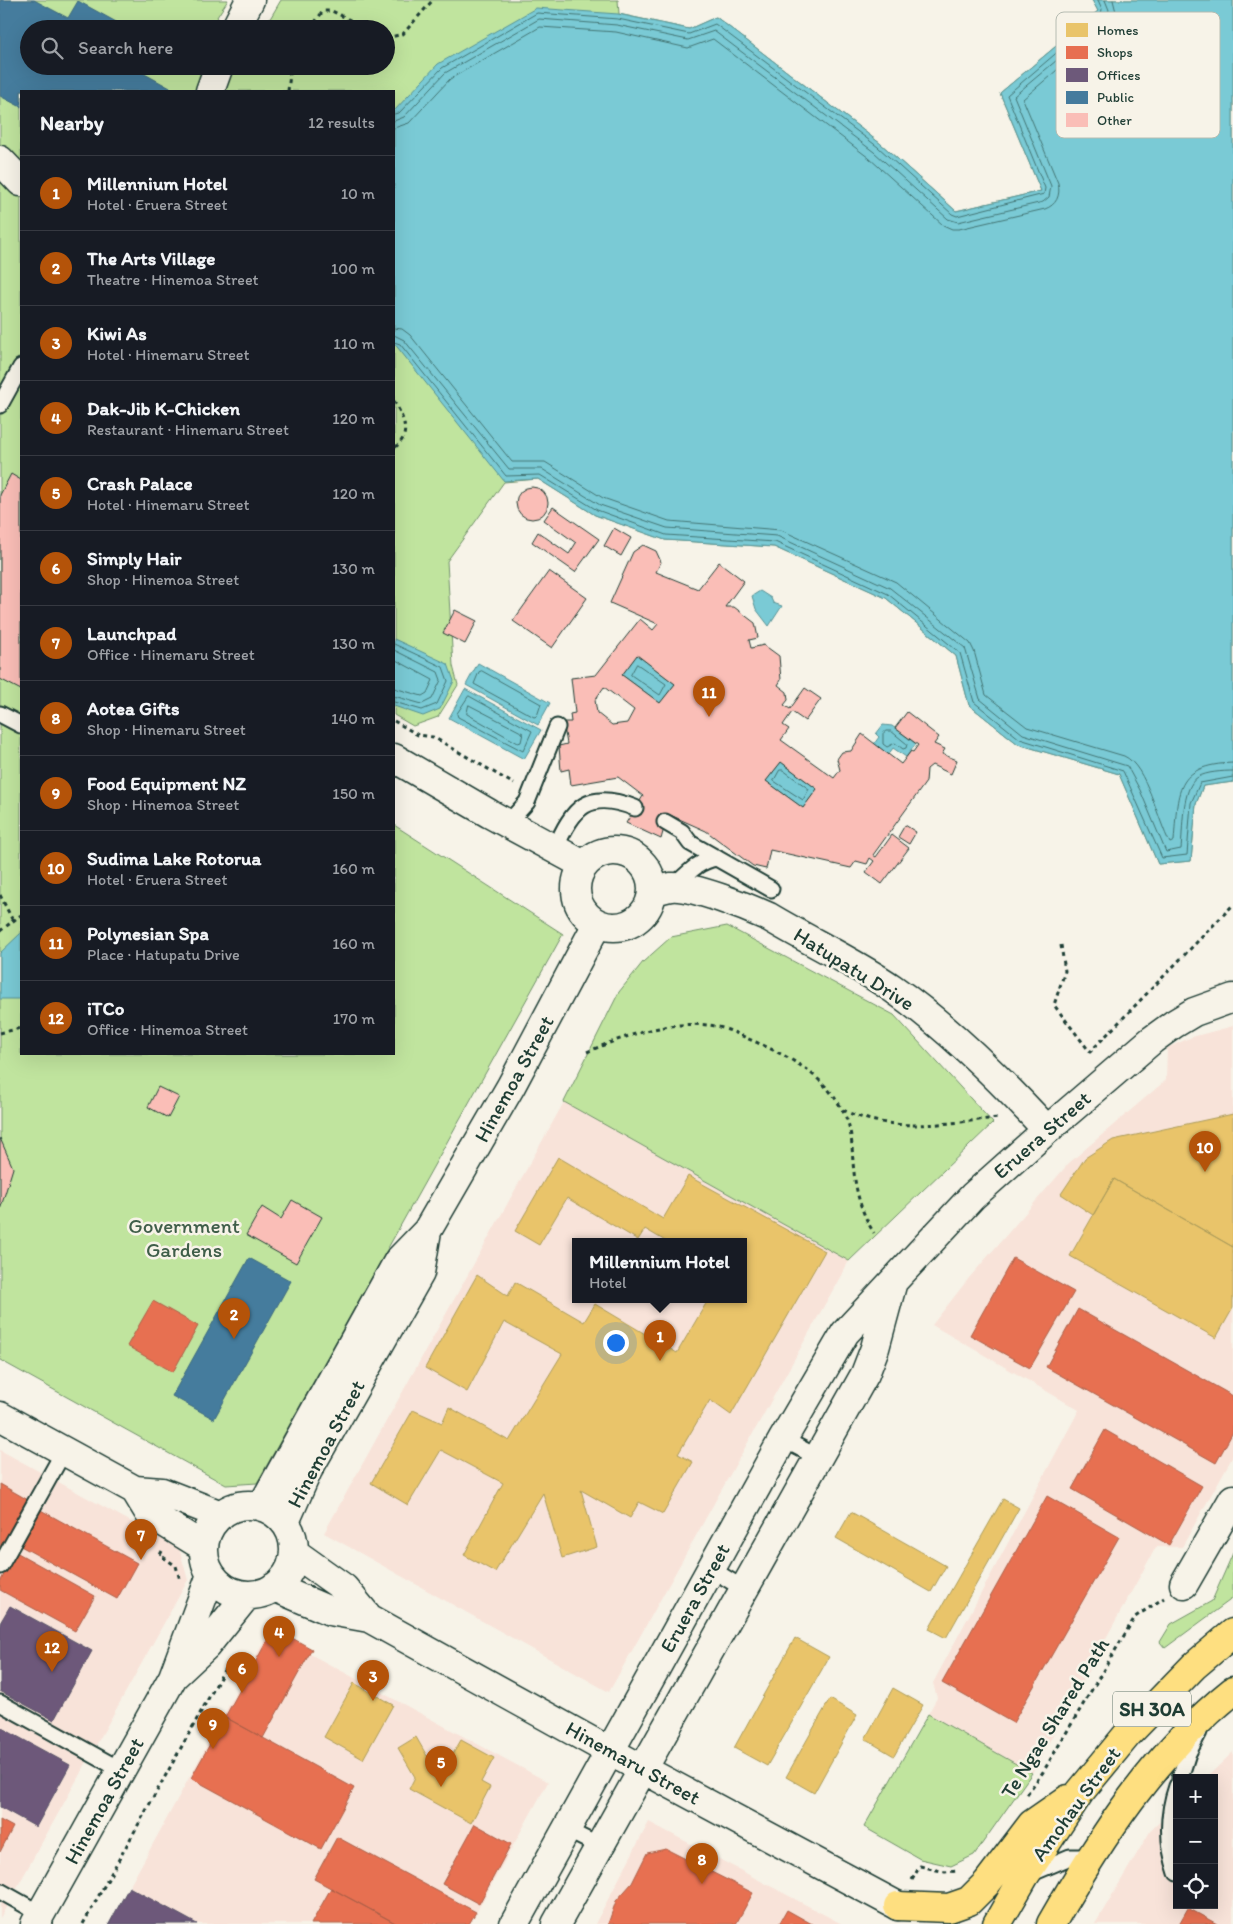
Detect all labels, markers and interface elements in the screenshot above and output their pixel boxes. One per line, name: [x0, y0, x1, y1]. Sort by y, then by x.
legend: [1056, 12, 1220, 138]
search box: [20, 20, 395, 75]
text: Homes: [1097, 22, 1139, 39]
icon: search: [38, 34, 66, 62]
text: Search here: [78, 36, 173, 59]
text: Shops: [1097, 44, 1133, 61]
text: Offices: [1097, 67, 1140, 84]
text: Public: [1097, 89, 1135, 106]
text: Nearby: [40, 110, 104, 135]
text: Other: [1097, 112, 1132, 129]
text: 12 results: [308, 113, 375, 132]
text: Millennium Hotel: [87, 172, 227, 195]
text: 1: [52, 184, 60, 203]
text: 10 m: [341, 184, 375, 203]
text: Hotel · Eruera Street: [87, 195, 227, 214]
text: The Arts Village: [87, 247, 215, 270]
text: 2: [52, 259, 60, 278]
text: 100 m: [331, 259, 375, 278]
text: Theatre · Hinemoa Street: [87, 270, 259, 289]
text: Kiwi As: [87, 322, 147, 345]
text: 3: [52, 334, 60, 353]
text: 110 m: [333, 334, 375, 353]
text: Hotel · Hinemaru Street: [87, 345, 250, 364]
text: Dak-Jib K-Chicken: [87, 397, 240, 420]
text: 4: [51, 409, 61, 428]
text: 120 m: [332, 409, 375, 428]
text: Restaurant · Hinemaru Street: [87, 420, 289, 439]
text: Crash Palace: [87, 472, 192, 495]
text: 5: [52, 484, 60, 503]
text: 120 m: [332, 484, 375, 503]
text: Hotel · Hinemaru Street: [87, 495, 250, 514]
text: Simply Hair: [87, 547, 182, 570]
text: 6: [52, 559, 60, 578]
text: 130 m: [332, 559, 375, 578]
text: Shop · Hinemoa Street: [87, 570, 239, 589]
text: Launchpad: [87, 622, 176, 645]
text: 7: [52, 634, 60, 653]
text: 130 m: [332, 634, 375, 653]
text: Office · Hinemaru Street: [87, 645, 255, 664]
pin: 11: [693, 676, 725, 717]
text: Aotea Gifts: [87, 697, 180, 720]
text: 8: [52, 709, 60, 728]
text: 140 m: [331, 709, 375, 728]
text: Shop · Hinemaru Street: [87, 720, 246, 739]
text: Food Equipment NZ: [87, 772, 246, 795]
text: 9: [52, 784, 60, 803]
text: 150 m: [332, 784, 375, 803]
text: Shop · Hinemoa Street: [87, 795, 239, 814]
text: Sudima Lake Rotorua: [87, 847, 261, 870]
text: 10: [47, 859, 65, 878]
text: 160 m: [332, 859, 375, 878]
text: Hotel · Eruera Street: [87, 870, 227, 889]
street label: Hatupatu Drive: [789, 921, 919, 1016]
text: Polynesian Spa: [87, 922, 209, 945]
text: 11: [49, 934, 63, 953]
text: 160 m: [332, 934, 375, 953]
text: Place · Hatupatu Drive: [87, 945, 240, 964]
text: iTCo: [87, 997, 124, 1020]
text: 12: [48, 1009, 64, 1028]
text: 170 m: [333, 1009, 375, 1028]
street label: Hinemoa Street: [468, 1011, 559, 1146]
text: Office · Hinemoa Street: [87, 1020, 248, 1039]
street label: Eruera Street: [988, 1085, 1096, 1184]
pin: 10: [1189, 1131, 1221, 1172]
park label: Government Gardens: [128, 1213, 240, 1262]
popup: [572, 1238, 747, 1303]
text: Millennium Hotel: [589, 1250, 730, 1273]
text: Hotel: [589, 1273, 627, 1292]
pin: 2: [218, 1298, 250, 1339]
pin: 1: [644, 1320, 676, 1361]
your location: [603, 1330, 629, 1356]
street label: Hinemoa Street: [281, 1376, 370, 1512]
pin: 7: [125, 1519, 157, 1560]
street label: Eruera Street: [654, 1539, 735, 1657]
pin: 4: [263, 1616, 295, 1657]
pin: 12: [36, 1631, 68, 1672]
street label: Te Ngae Shared Path: [995, 1633, 1114, 1803]
pin: 6: [226, 1652, 258, 1693]
pin: 3: [357, 1660, 389, 1701]
road number: SH 30A: [1113, 1692, 1191, 1726]
pin: 9: [197, 1708, 229, 1749]
street label: Hinemaru Street: [562, 1715, 705, 1810]
street label: Hinemoa Street: [58, 1733, 149, 1868]
street label: Amohau Street: [1026, 1742, 1125, 1866]
pin: 5: [425, 1746, 457, 1787]
map controls: [1173, 1774, 1218, 1909]
button: +: [1173, 1774, 1218, 1819]
button: −: [1173, 1819, 1218, 1864]
pin: 8: [686, 1843, 718, 1884]
button: locate: [1173, 1864, 1218, 1909]

